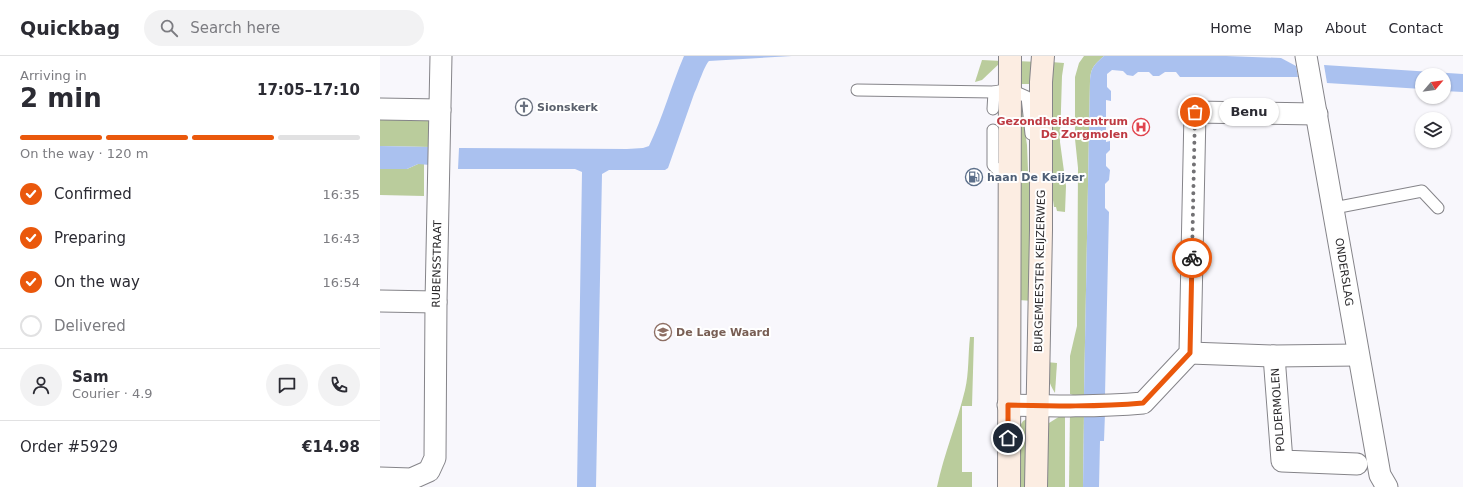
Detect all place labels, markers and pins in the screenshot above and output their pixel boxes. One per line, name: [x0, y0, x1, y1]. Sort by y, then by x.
pin: [1178, 95, 1212, 129]
church icon: Sionskerk: [514, 97, 534, 117]
callout: Benu: [1219, 98, 1279, 126]
place label: Sionskerk: [537, 101, 599, 114]
place label: Gezondheidscentrum De Zorgmolen: [997, 115, 1128, 141]
hospital icon: Gezondheidscentrum De Zorgmolen: [1131, 117, 1151, 137]
fuel station icon: haan De Keijzer: [964, 167, 984, 187]
place label: haan De Keijzer: [987, 171, 1085, 184]
school or university icon: De Lage Waard: [653, 322, 673, 342]
place label: De Lage Waard: [676, 326, 770, 339]
pin: [991, 421, 1025, 455]

